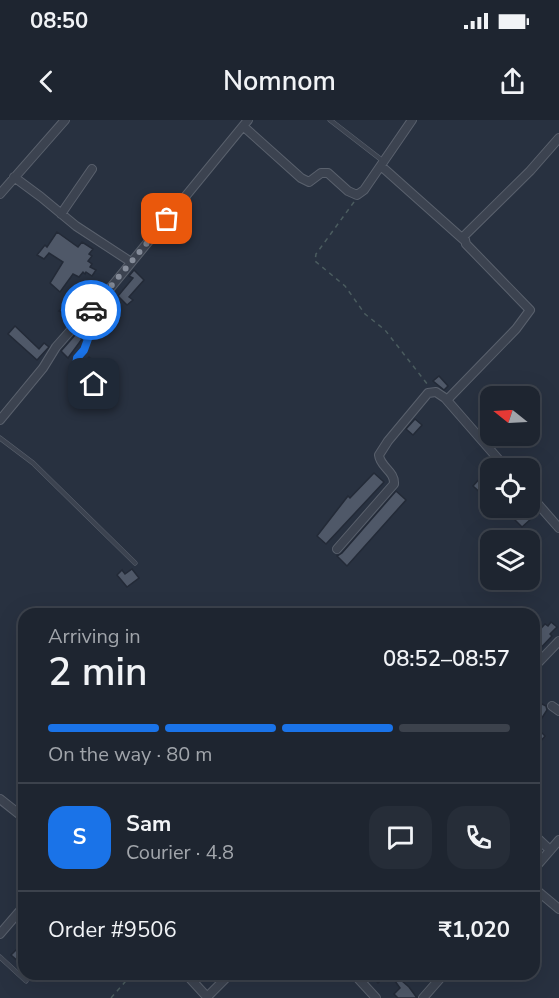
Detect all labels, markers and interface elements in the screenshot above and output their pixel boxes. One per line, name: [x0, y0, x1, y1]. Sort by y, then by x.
text: 08:50: [30, 6, 88, 36]
text: Nomnom: [223, 63, 336, 100]
icon: back: [30, 65, 63, 98]
icon: share: [496, 65, 529, 98]
pin: [141, 193, 192, 244]
icon: bag: [150, 202, 183, 235]
courier: [61, 280, 121, 340]
icon: car: [75, 294, 108, 327]
pin: [68, 358, 119, 409]
icon: home: [77, 367, 110, 400]
north arrow: [480, 386, 540, 446]
map controls: [480, 386, 540, 590]
button: locate: [480, 458, 540, 518]
button: layers: [480, 530, 540, 590]
text: Arriving in: [48, 623, 141, 650]
text: 08:52–08:57: [383, 644, 510, 674]
text: 2 min: [48, 646, 147, 699]
text: On the way · 80 m: [48, 741, 212, 768]
button: chat: [369, 806, 432, 869]
button: phone: [447, 806, 510, 869]
text: Sam: [126, 809, 171, 839]
text: S: [73, 822, 86, 852]
text: Courier · 4.8: [126, 839, 234, 866]
text: Order #9506: [48, 915, 177, 945]
text: ₹1,020: [439, 915, 510, 945]

